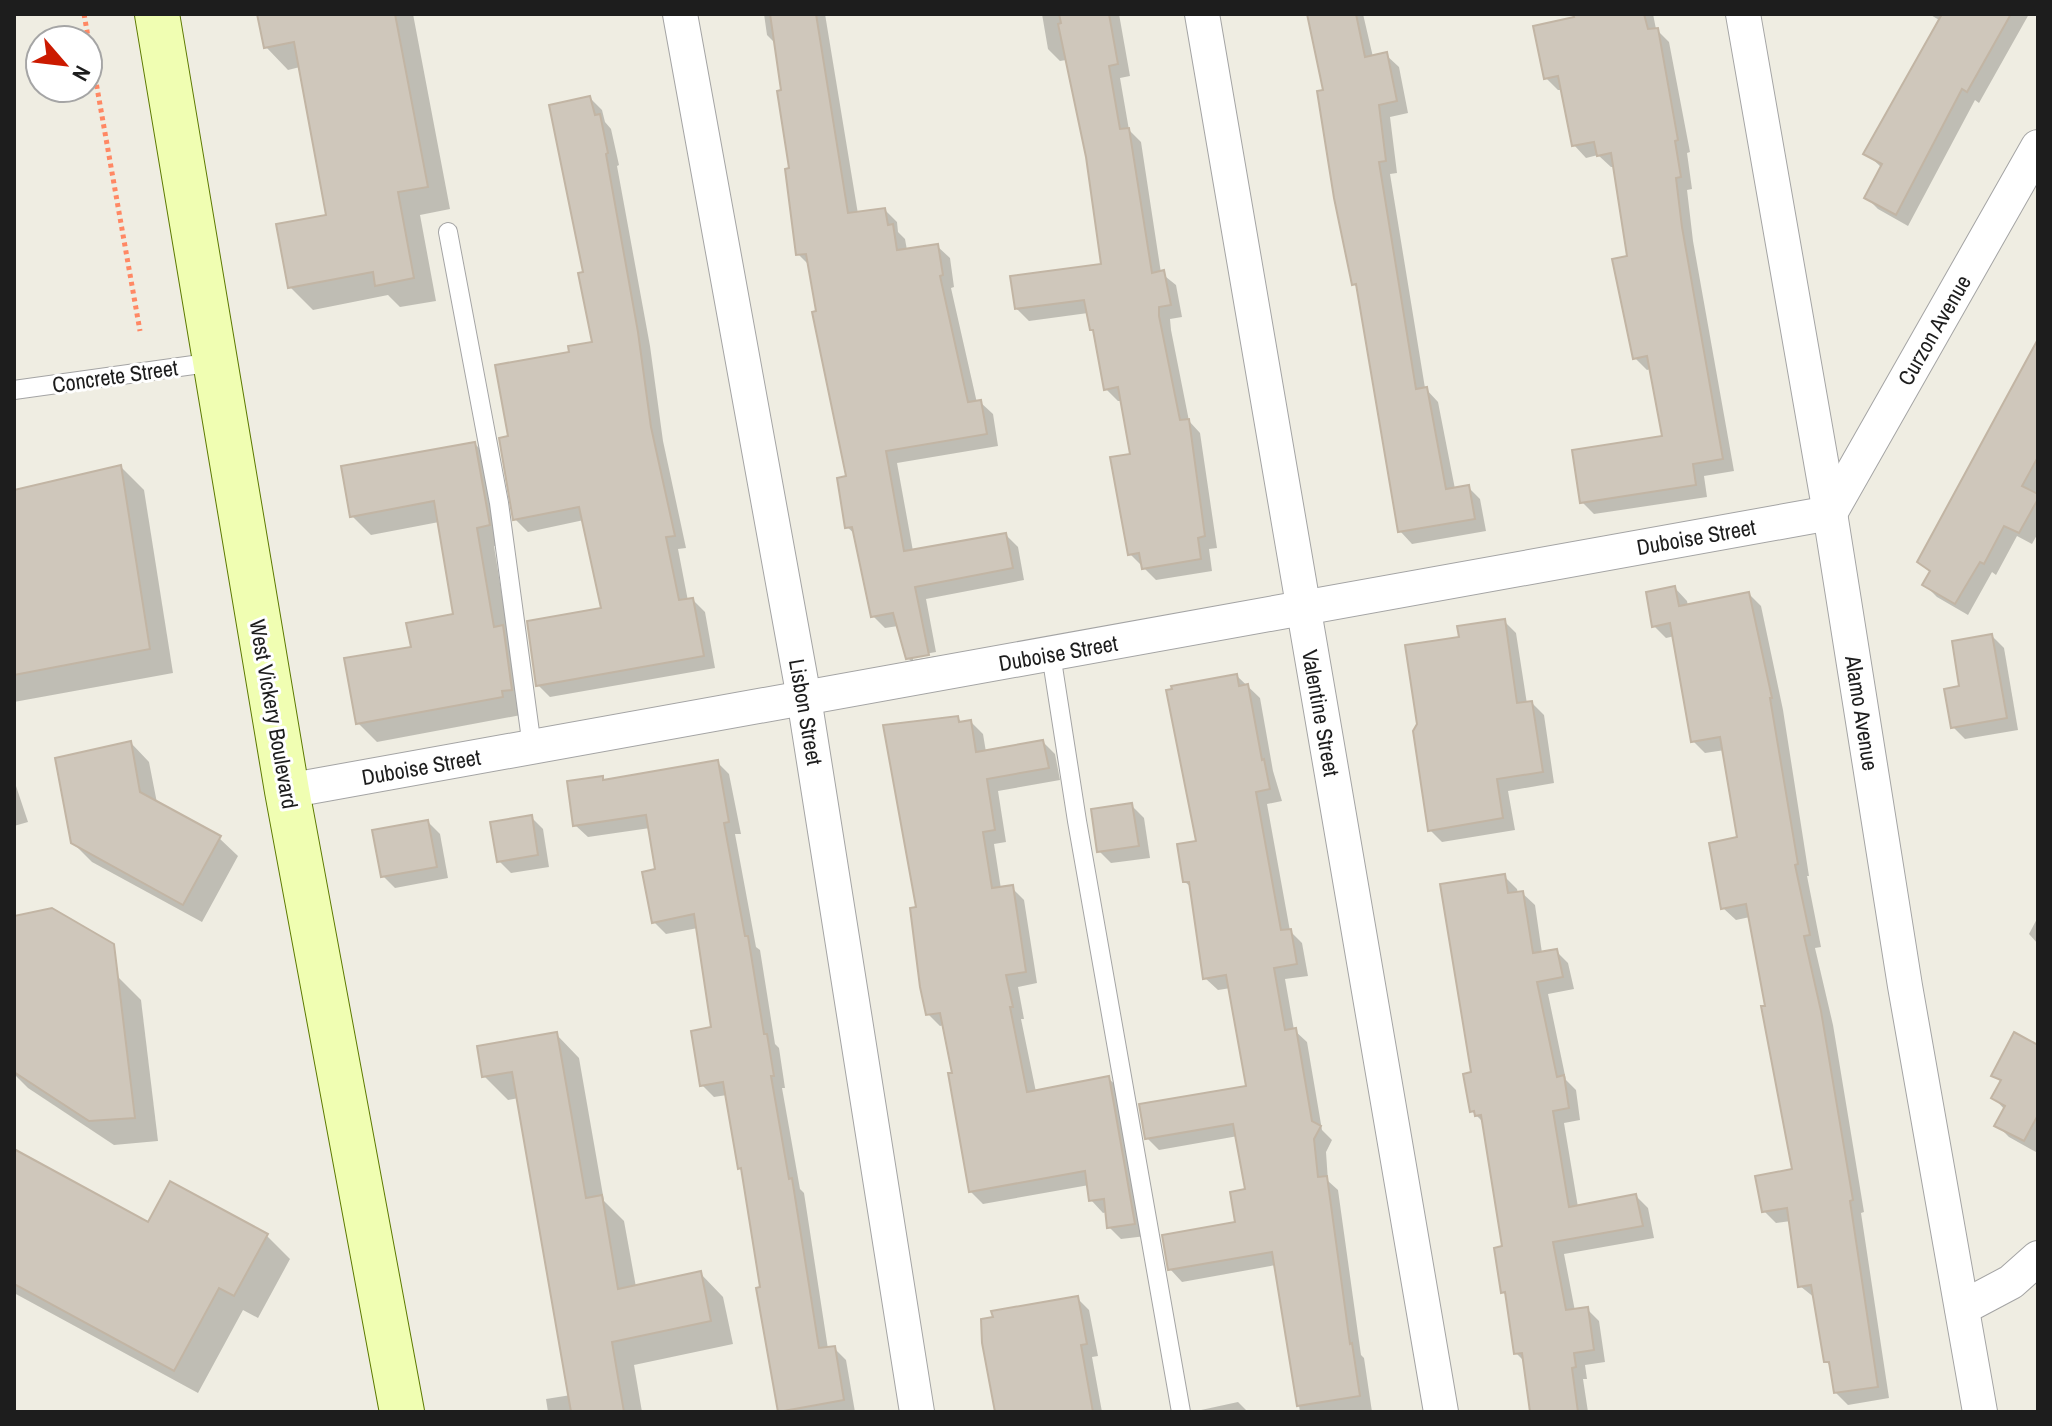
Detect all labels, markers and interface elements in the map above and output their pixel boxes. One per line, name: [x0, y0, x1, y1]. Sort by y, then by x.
north arrow: [24, 24, 104, 104]
text: N: [65, 61, 98, 86]
street label: Curzon Avenue: [1890, 269, 1978, 391]
street label: Concrete Street: [50, 352, 180, 400]
street label: Duboise Street: [1634, 512, 1758, 562]
street label: West Vickery Boulevard: [243, 617, 305, 811]
street label: Duboise Street: [996, 628, 1120, 678]
street label: Valentine Street: [1295, 647, 1347, 779]
street label: Alamo Avenue: [1838, 652, 1886, 773]
street label: Lisbon Street: [782, 657, 830, 767]
street label: Duboise Street: [359, 742, 483, 792]

